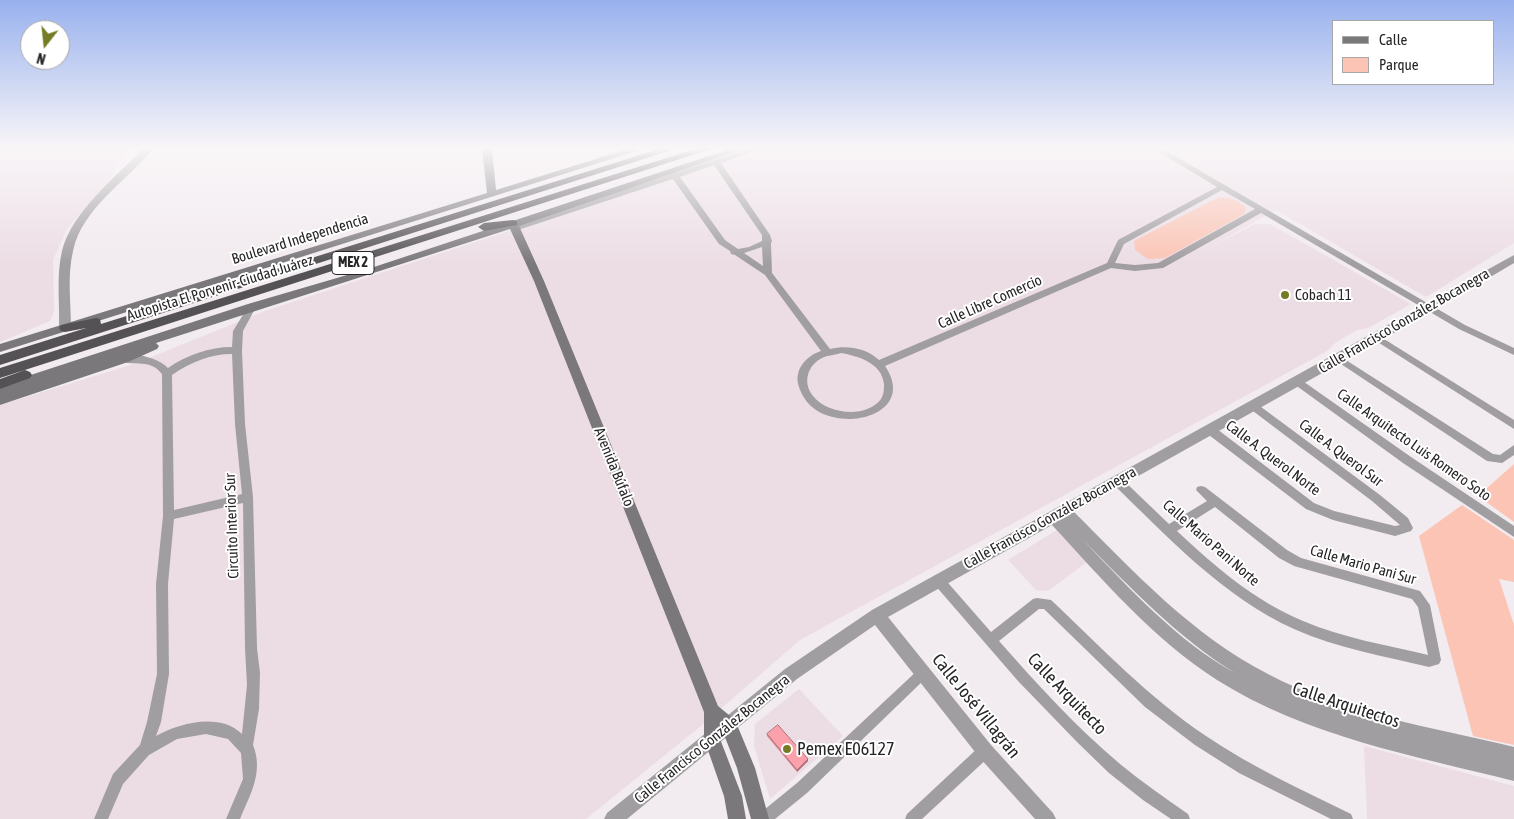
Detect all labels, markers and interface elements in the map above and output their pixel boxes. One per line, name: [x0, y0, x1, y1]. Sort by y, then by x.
north arrow: [20, 20, 70, 70]
legend: [1332, 20, 1494, 85]
text: Calle: [1379, 31, 1407, 48]
text: N: [35, 50, 47, 67]
text: Parque: [1379, 56, 1419, 73]
street label: Boulevard Independencia: [230, 210, 370, 268]
street label: Autopista El Porvenir-Ciudad Juárez: [125, 251, 315, 325]
road number: MEX 2: [332, 252, 374, 274]
street label: Calle Francisco González Bocanegra: [1315, 265, 1493, 377]
street label: Calle Libre Comercio: [935, 271, 1045, 333]
place label: Cobach 11: [1295, 286, 1352, 304]
marker: Cobach 11: [1279, 289, 1291, 301]
street label: Calle Arquitecto Luis Romero Soto: [1334, 385, 1494, 505]
street label: Calle A. Querol Sur: [1295, 415, 1387, 491]
street label: Calle A. Querol Norte: [1222, 417, 1324, 499]
street label: Avenida Búfalo: [590, 425, 638, 509]
street label: Calle Francisco González Bocanegra: [961, 463, 1139, 573]
street label: Circuito Interior Sur: [221, 473, 243, 579]
street label: Calle Mario Pani Norte: [1159, 496, 1263, 590]
street label: Calle Mario Pani Sur: [1308, 541, 1418, 589]
street label: Calle José Villagrán: [927, 649, 1025, 763]
street label: Calle Arquitecto: [1023, 649, 1111, 739]
street label: Calle Francisco González Bocanegra: [631, 671, 793, 807]
street label: Calle Arquitectos: [1290, 677, 1402, 733]
place label: Pemex E06127: [797, 738, 894, 760]
marker: Pemex E06127: [781, 743, 793, 755]

